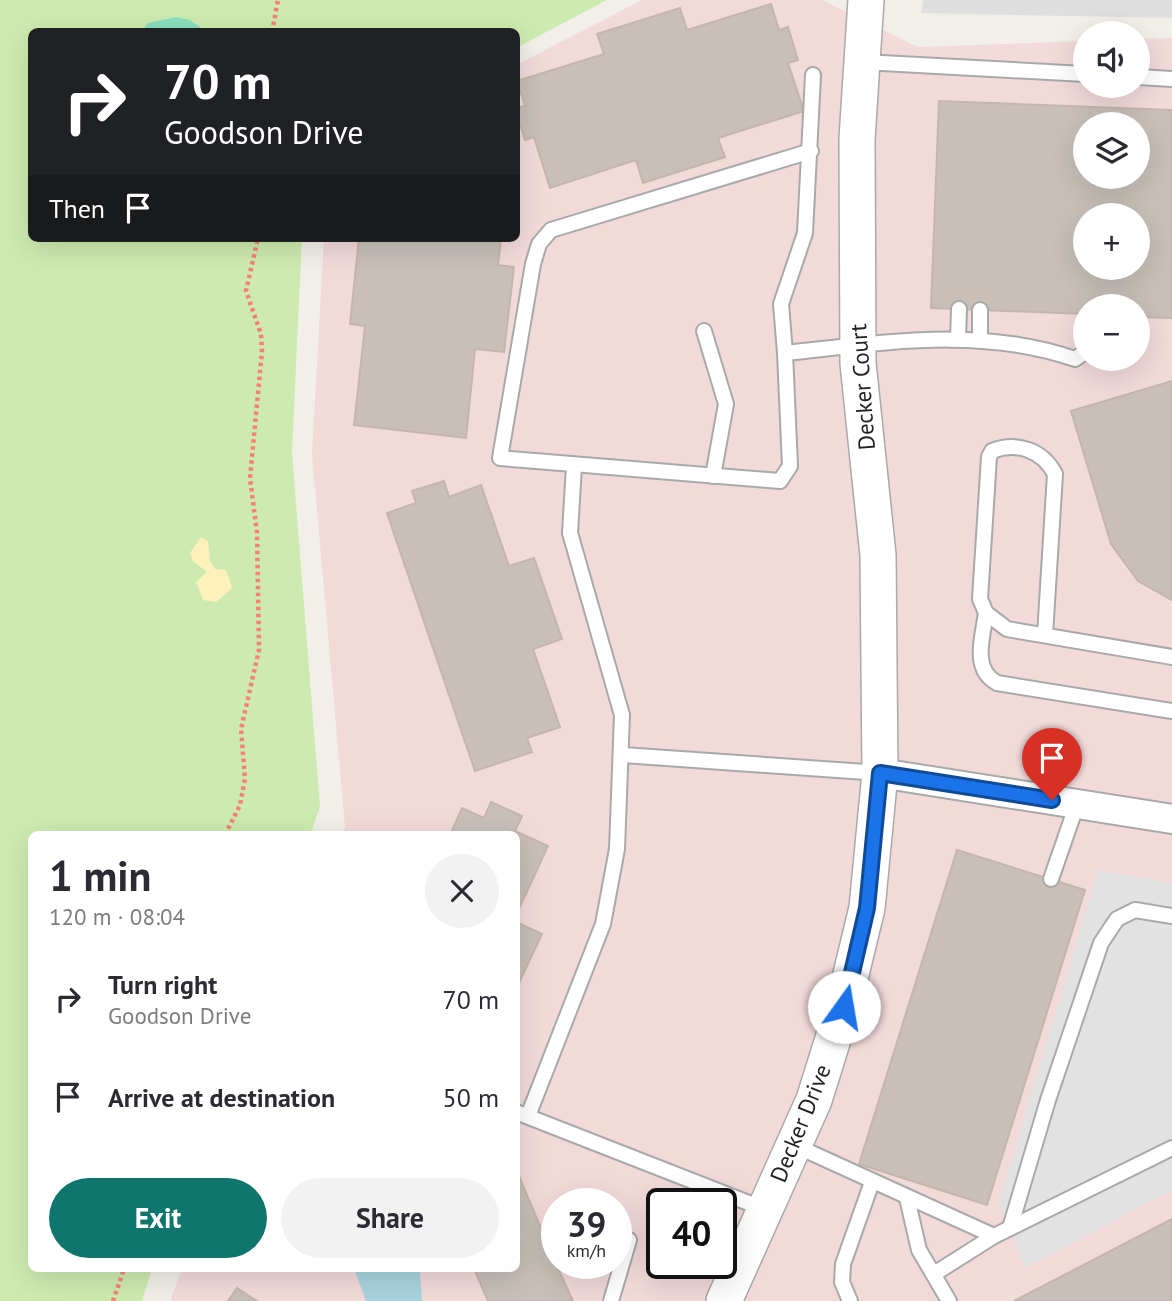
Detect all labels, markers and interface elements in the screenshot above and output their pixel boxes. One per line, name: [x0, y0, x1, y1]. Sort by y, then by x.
map controls: [1073, 21, 1150, 371]
button: sound: [1073, 21, 1150, 98]
text: 70 m: [164, 49, 271, 113]
icon: right: [49, 56, 140, 147]
text: Goodson Drive: [164, 111, 364, 153]
button: layers: [1073, 112, 1150, 189]
icon: arrive: [119, 189, 157, 227]
text: Then: [49, 192, 105, 225]
button: +: [1073, 203, 1150, 280]
button: −: [1073, 294, 1150, 371]
street label: Decker Court: [843, 323, 881, 451]
pin: [1022, 728, 1082, 800]
icon: arrive: [1033, 739, 1071, 777]
text: 1 min: [49, 848, 151, 903]
button: close: [425, 854, 499, 928]
text: 120 m · 08:04: [49, 902, 185, 931]
text: Turn right: [108, 968, 217, 1001]
position arrow: [807, 970, 881, 1044]
icon: right: [49, 980, 87, 1018]
text: 70 m: [443, 983, 499, 1016]
text: Goodson Drive: [108, 1001, 251, 1030]
street label: Decker Drive: [763, 1060, 837, 1186]
icon: arrive: [49, 1078, 87, 1116]
text: Arrive at destination: [108, 1081, 335, 1114]
text: 50 m: [443, 1081, 499, 1114]
button: Exit: [49, 1178, 267, 1258]
button: Share: [281, 1178, 499, 1258]
speed limit sign: 40: [646, 1188, 737, 1279]
text: 39: [567, 1201, 606, 1247]
text: km/h: [567, 1239, 606, 1262]

